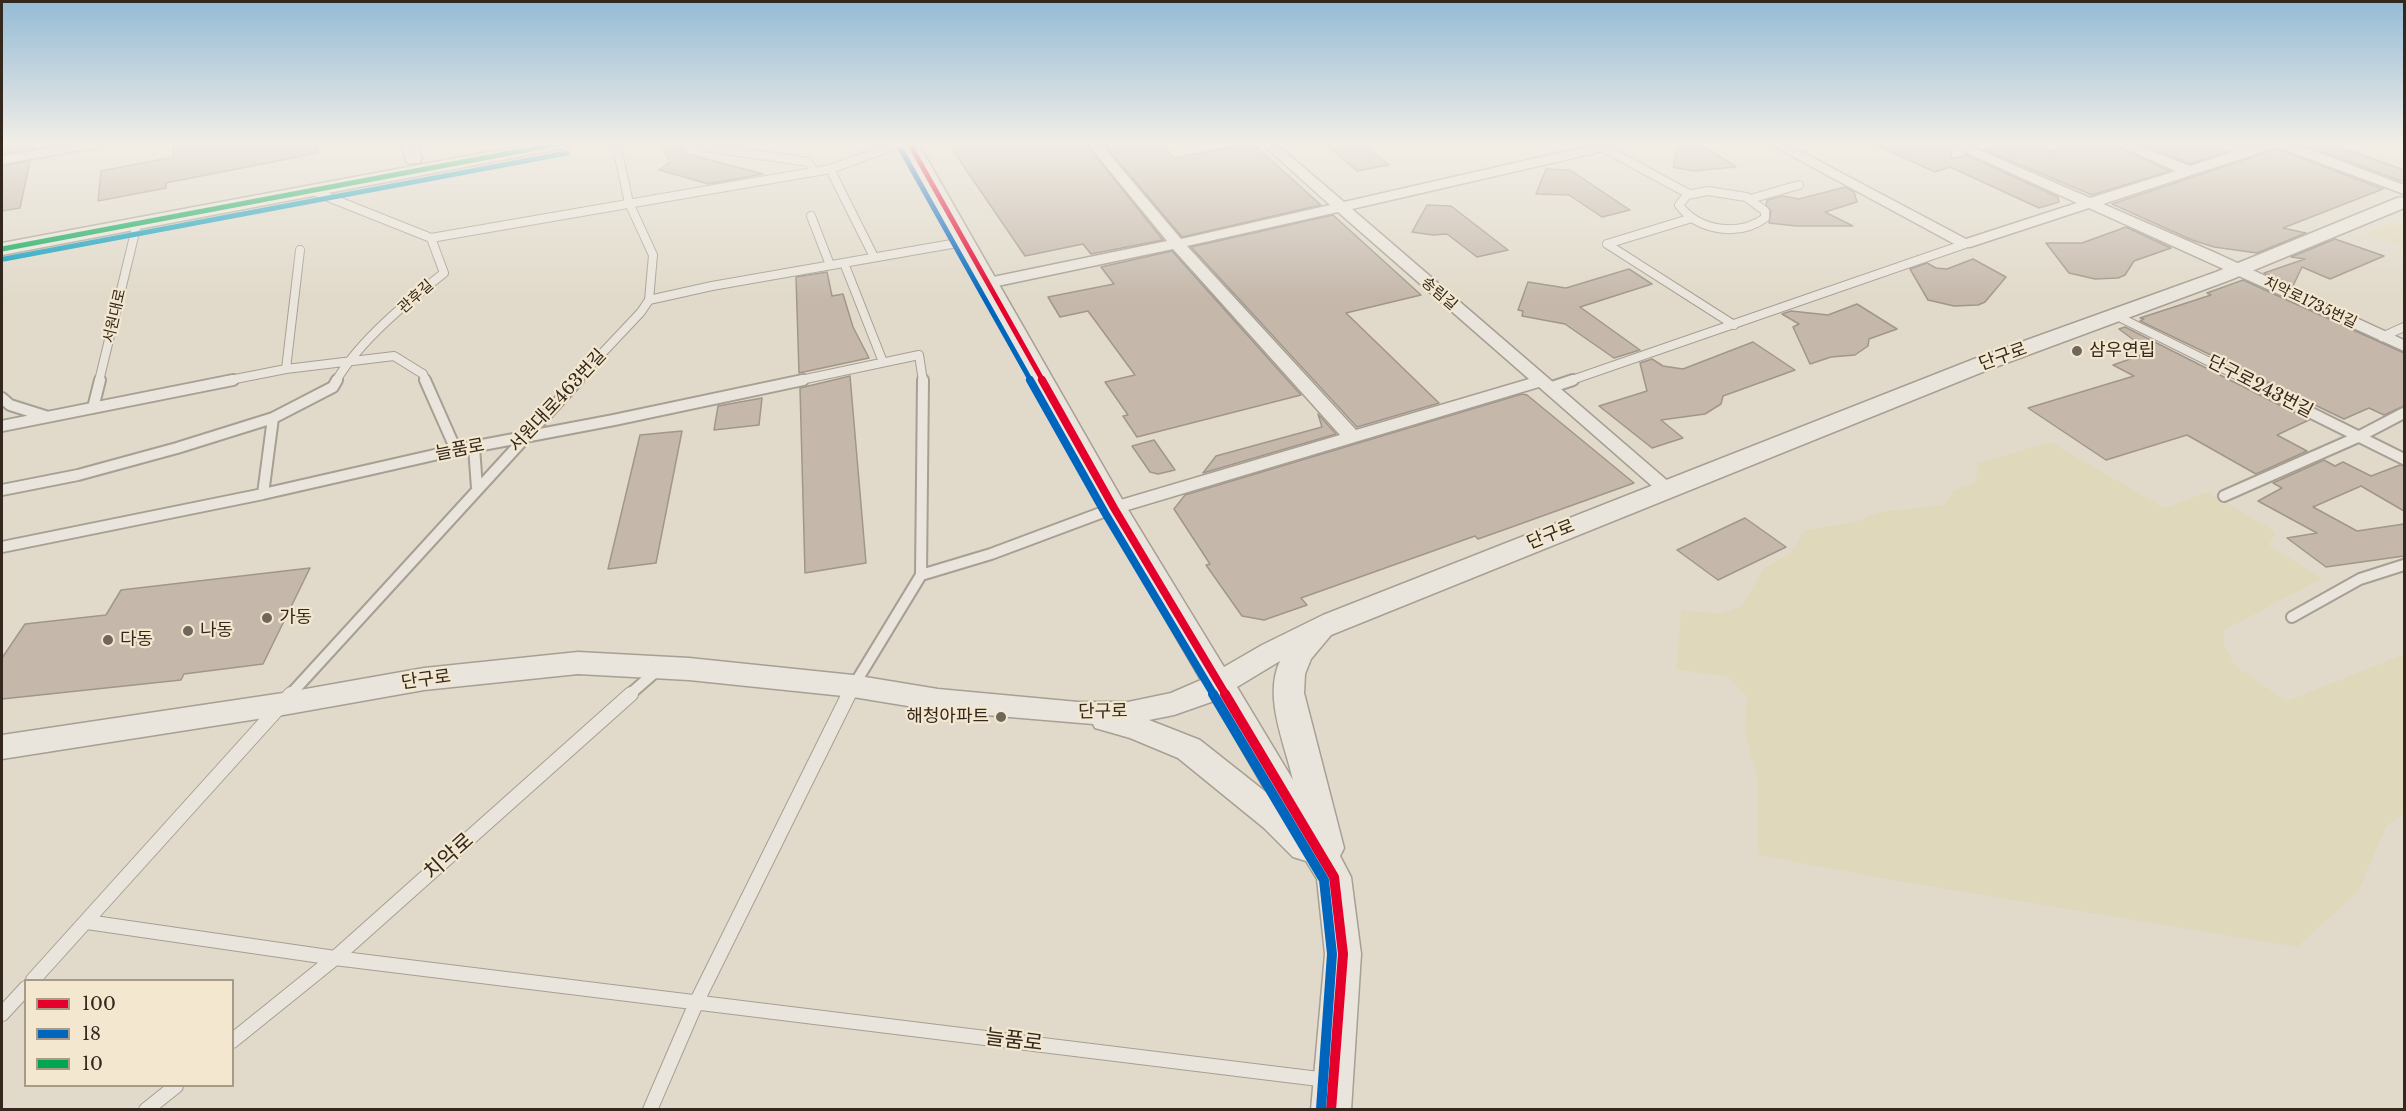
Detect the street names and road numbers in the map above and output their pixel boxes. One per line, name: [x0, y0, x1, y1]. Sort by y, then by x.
street label: 송림길: [1417, 274, 1461, 314]
street label: 치악로1735번길: [2260, 274, 2360, 332]
street label: 관후길: [395, 276, 437, 318]
street label: 서원대로: [100, 287, 130, 345]
street label: 단구로: [1976, 338, 2030, 376]
street label: 서원대로463번길: [505, 345, 611, 457]
street label: 단구로243번길: [2204, 351, 2316, 423]
street label: 늘품로: [434, 435, 486, 465]
street label: 단구로: [1524, 516, 1578, 554]
street label: 단구로: [400, 666, 452, 694]
street label: 단구로: [1078, 701, 1128, 723]
street label: 치악로: [419, 828, 479, 886]
street label: 늘품로: [984, 1025, 1044, 1057]

